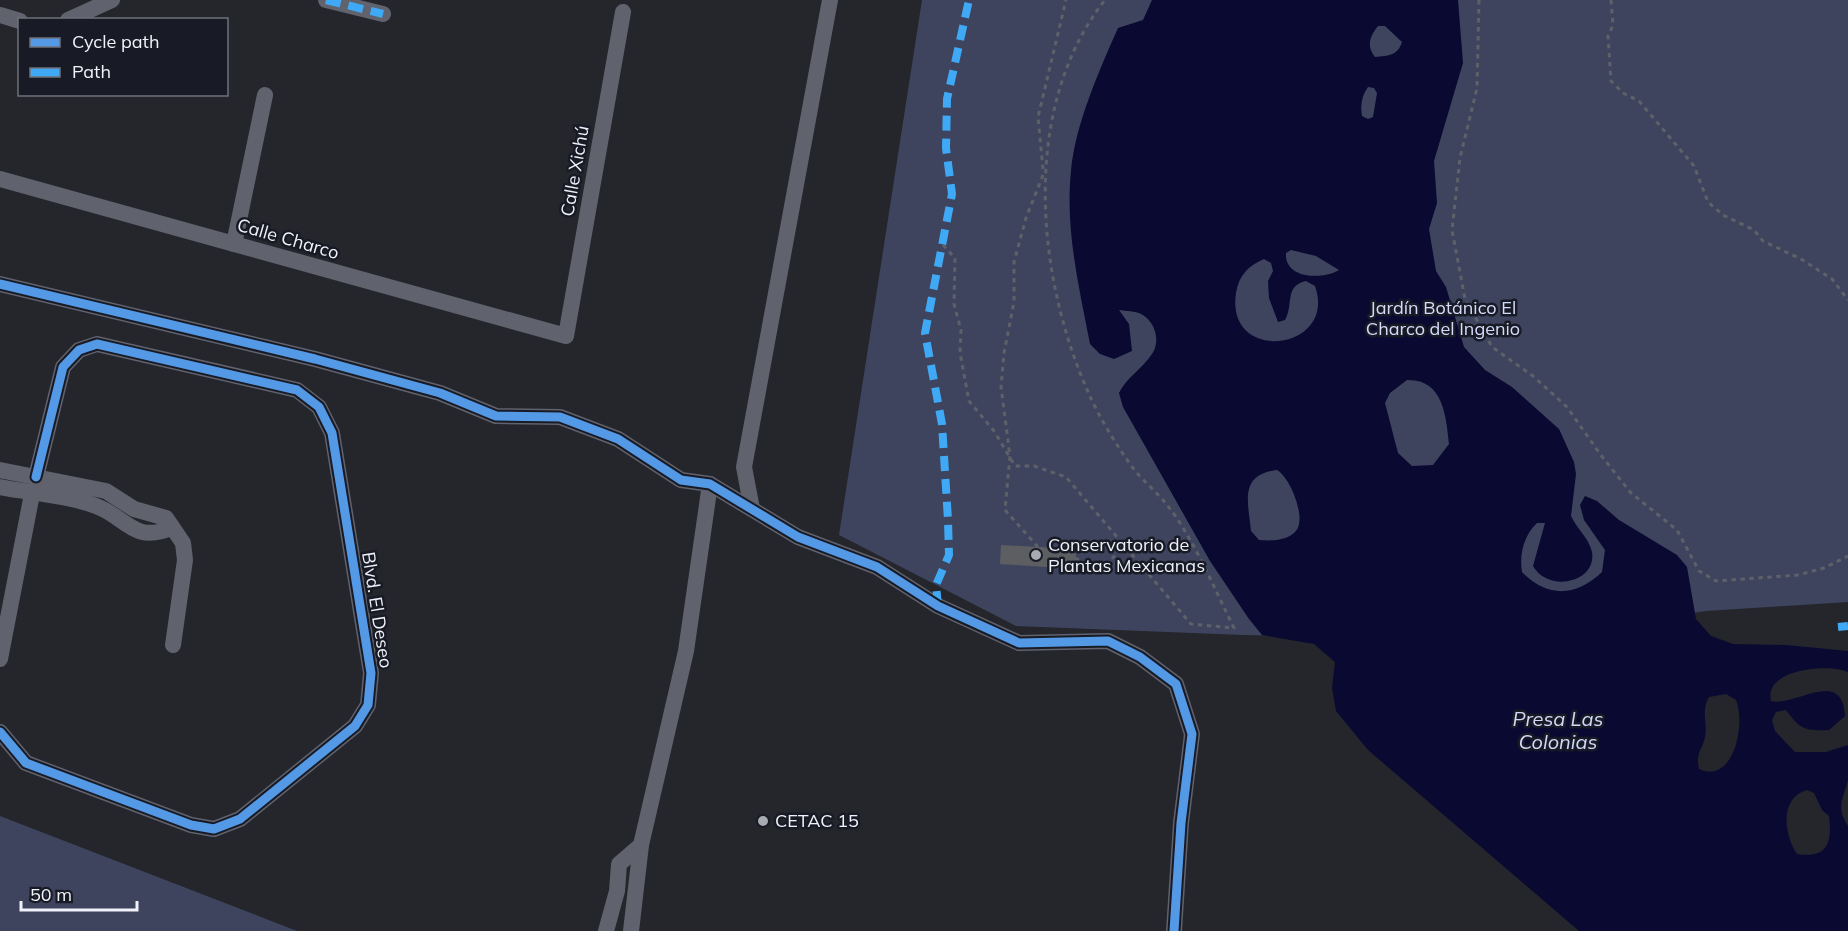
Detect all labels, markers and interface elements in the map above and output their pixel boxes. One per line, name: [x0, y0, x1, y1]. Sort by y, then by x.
legend: [18, 18, 228, 96]
text: Cycle path: [72, 30, 159, 53]
text: Path: [72, 60, 111, 83]
street label: Calle Xichú: [555, 124, 594, 218]
street label: Calle Charco: [235, 213, 342, 264]
park label: Jardín Botánico El Charco del Ingenio: [1366, 296, 1520, 340]
place label: Conservatorio de Plantas Mexicanas: [1048, 533, 1205, 577]
marker: Conservatorio de Plantas Mexicanas: [1029, 548, 1043, 562]
street label: Blvd. El Deseo: [357, 550, 398, 670]
water label: Presa Las Colonias: [1513, 706, 1603, 754]
place label: CETAC 15: [775, 809, 859, 832]
marker: CETAC 15: [756, 814, 770, 828]
scale bar: [21, 874, 136, 912]
text: 50 m: [30, 883, 72, 906]

